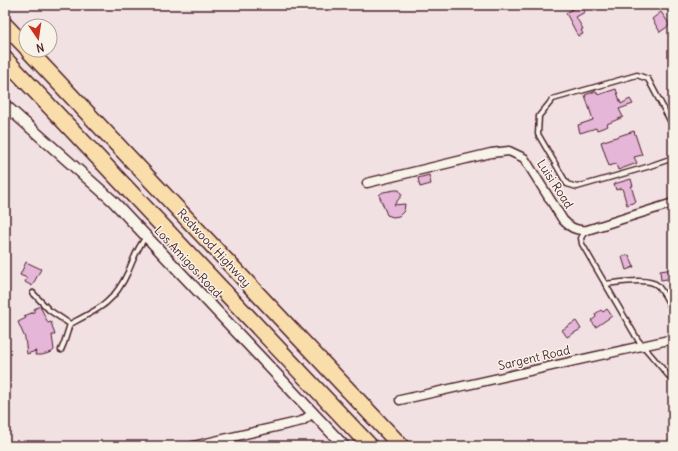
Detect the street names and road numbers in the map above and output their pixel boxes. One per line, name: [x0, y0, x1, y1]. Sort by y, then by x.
street label: Luisi Road: [534, 156, 577, 211]
street label: Redwood Highway: [174, 205, 255, 290]
street label: Los Amigos Road: [151, 223, 225, 301]
street label: Sargent Road: [496, 342, 571, 373]

